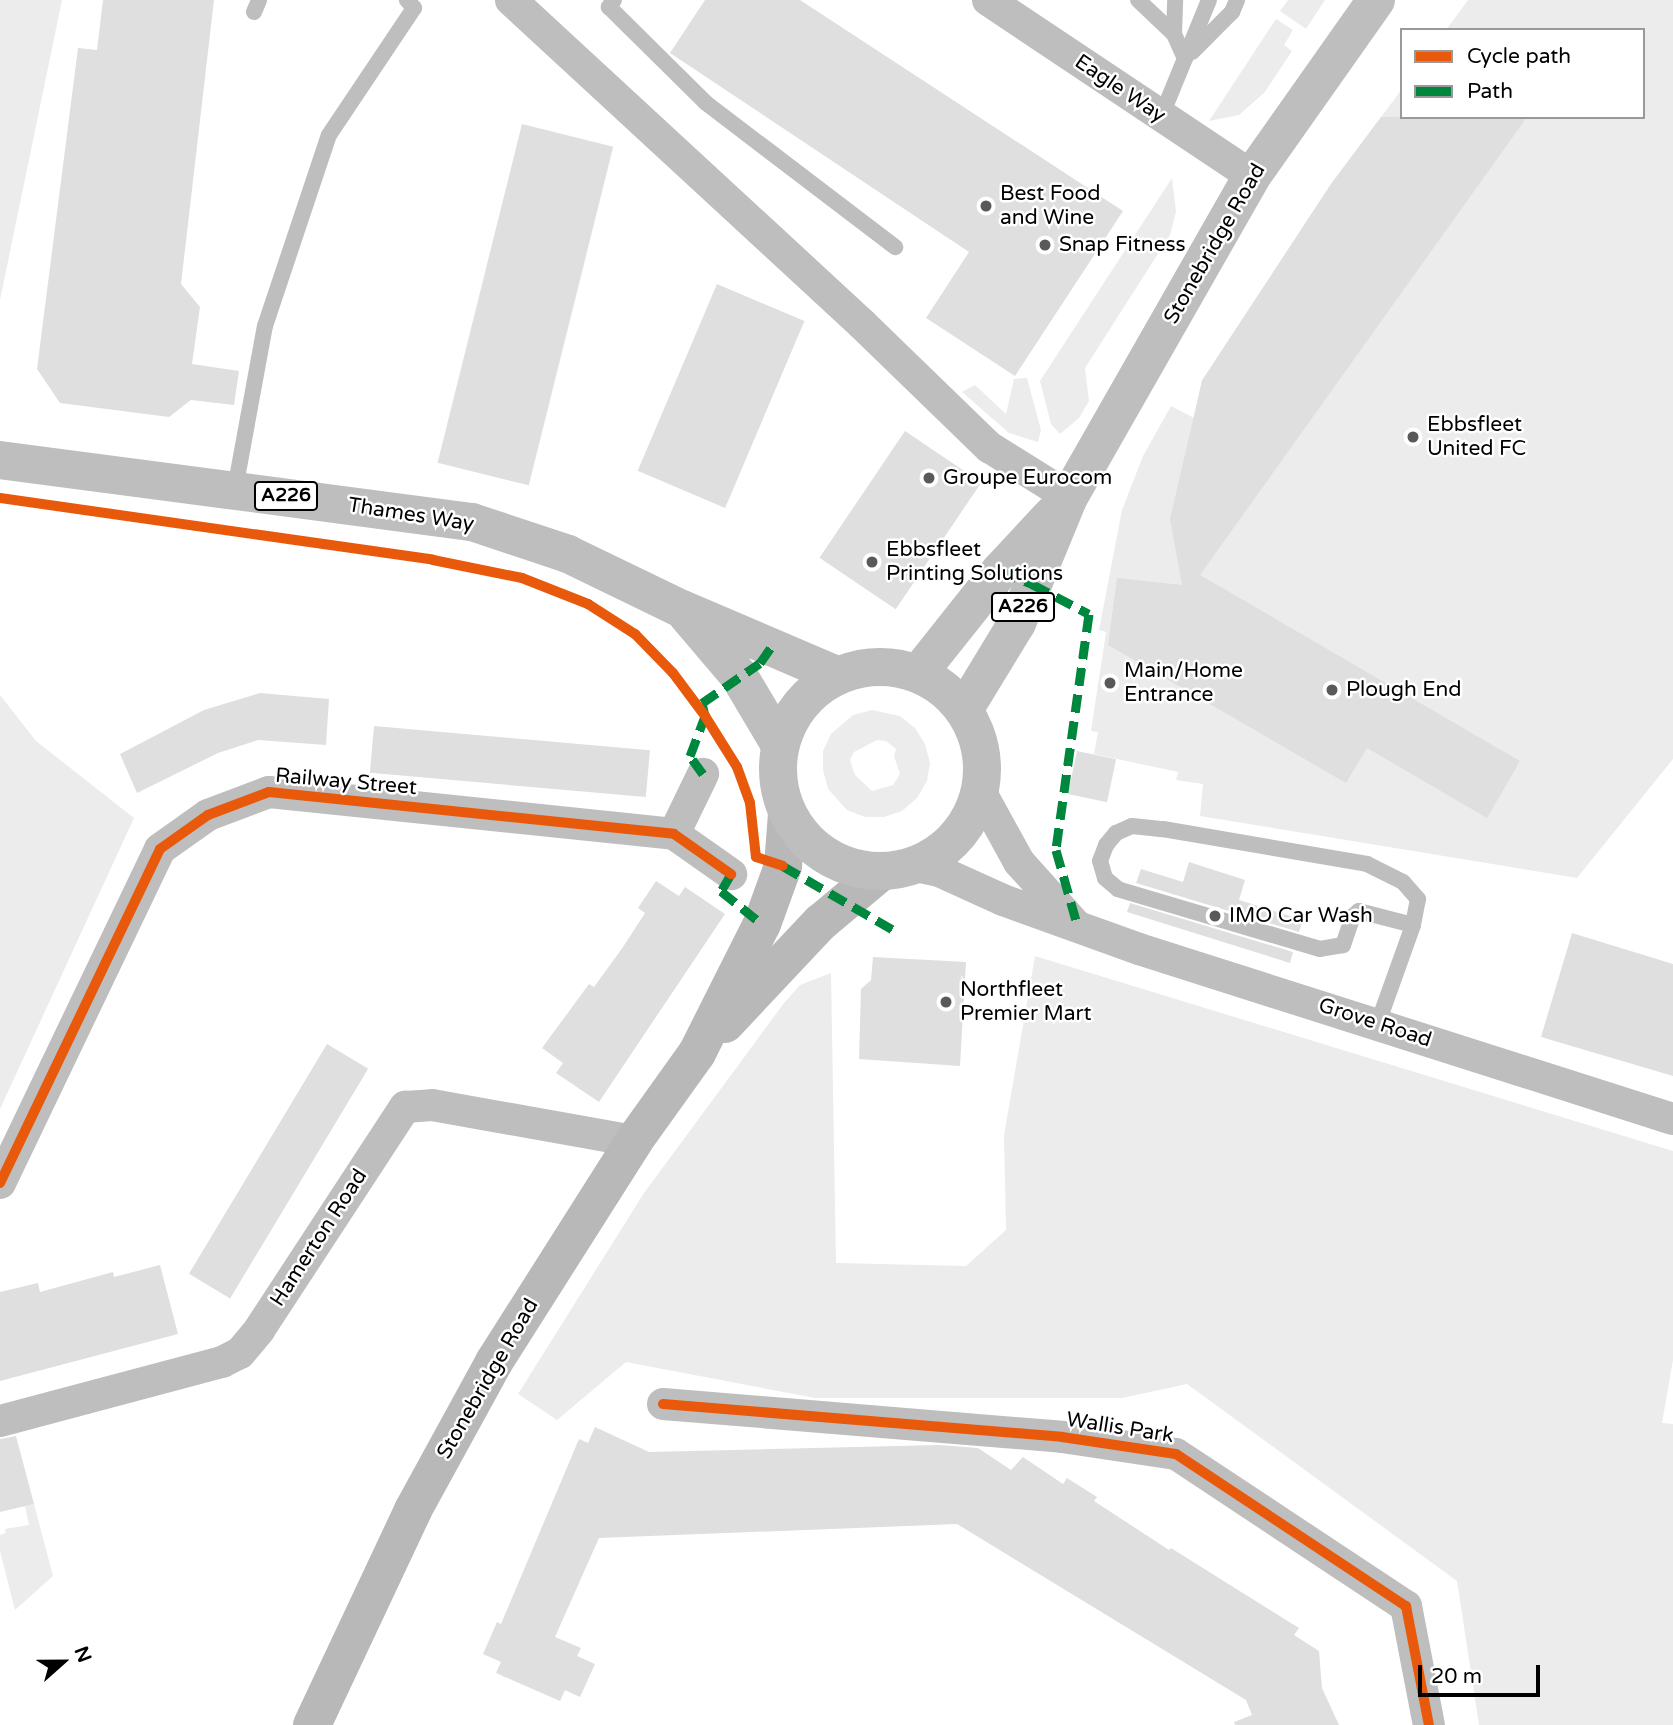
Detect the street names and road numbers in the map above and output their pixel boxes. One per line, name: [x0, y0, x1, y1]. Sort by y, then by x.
street label: Eagle Way: [1070, 49, 1170, 129]
street label: Stonebridge Road: [1159, 159, 1271, 329]
road number: A226: [253, 481, 319, 512]
street label: Thames Way: [346, 493, 476, 537]
road number: A226: [990, 592, 1056, 622]
street label: Railway Street: [274, 763, 418, 801]
street label: Grove Road: [1315, 993, 1435, 1053]
street label: Hamerton Road: [265, 1165, 373, 1311]
street label: Stonebridge Road: [432, 1294, 544, 1464]
street label: Wallis Park: [1065, 1407, 1175, 1449]

